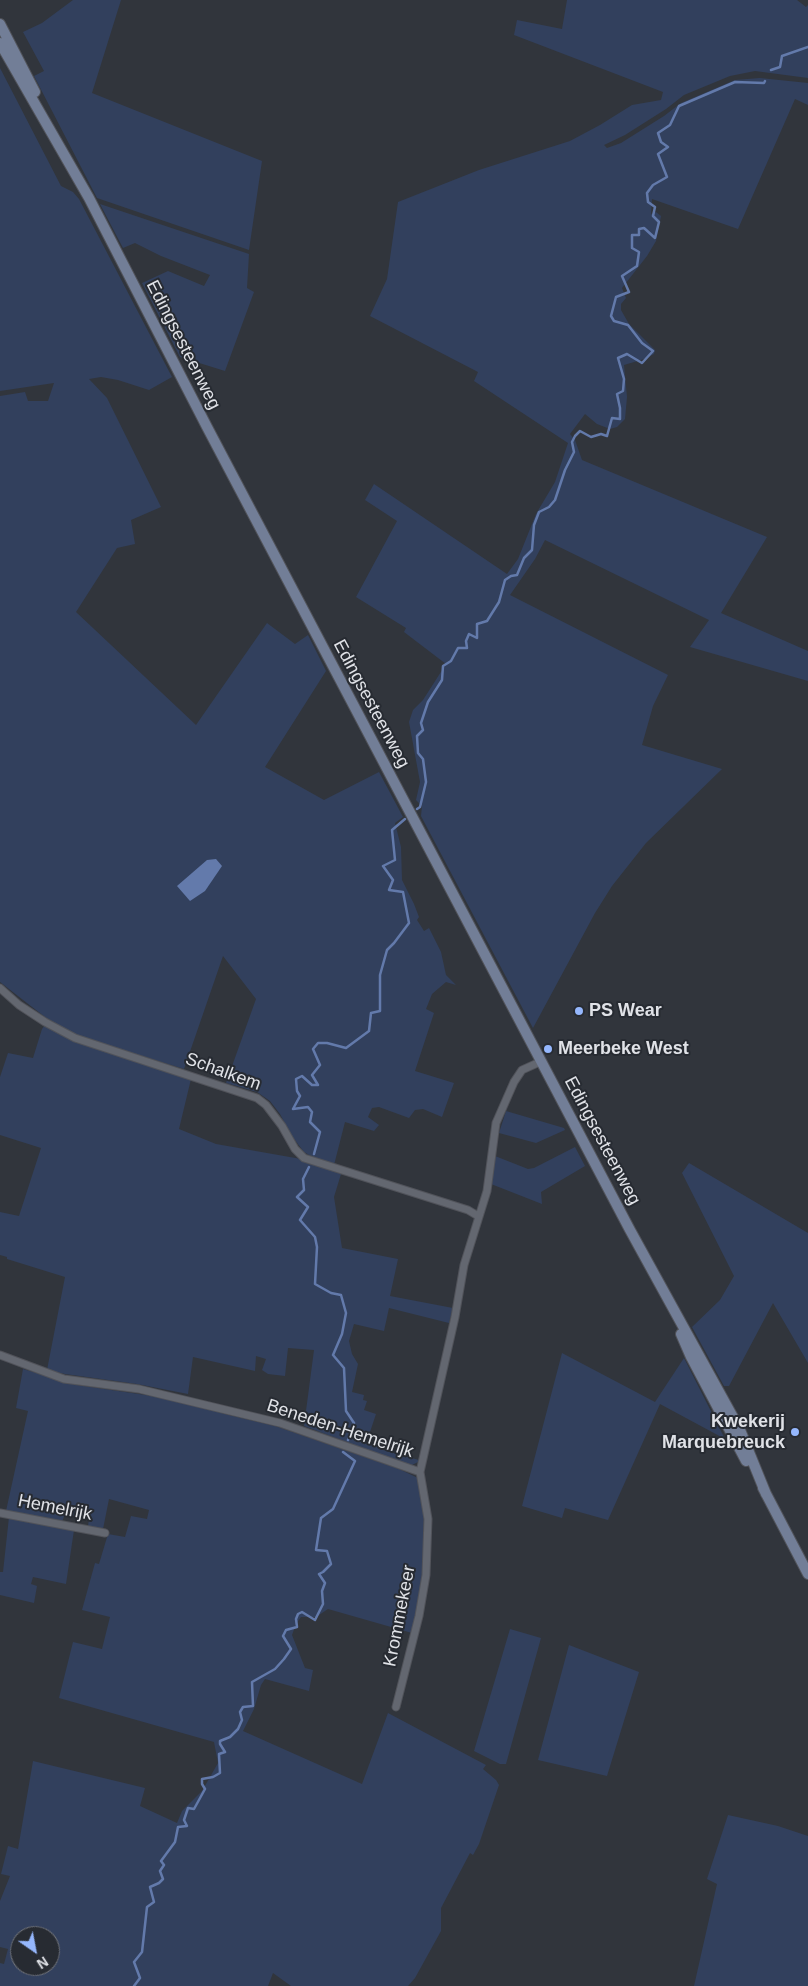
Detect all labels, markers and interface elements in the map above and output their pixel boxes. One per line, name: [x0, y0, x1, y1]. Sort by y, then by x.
street label: Edingsesteenweg: [141, 277, 225, 413]
street label: Edingsesteenweg: [328, 636, 414, 772]
place label: PS Wear: [589, 1000, 662, 1022]
marker: PS Wear: [573, 1005, 585, 1017]
place label: Meerbeke West: [558, 1038, 689, 1060]
marker: Meerbeke West: [542, 1043, 554, 1055]
street label: Schalkem: [182, 1048, 264, 1096]
street label: Edingsesteenweg: [559, 1073, 645, 1209]
street label: Beneden-Hemelrijk: [264, 1395, 416, 1463]
place label: Kwekerij Marquebreuck: [662, 1411, 785, 1454]
marker: Kwekerij Marquebreuck: [789, 1426, 801, 1438]
street label: Hemelrijk: [16, 1490, 94, 1526]
street label: Krommekeer: [380, 1563, 420, 1669]
north arrow: [10, 1926, 60, 1976]
text: N: [34, 1953, 51, 1972]

